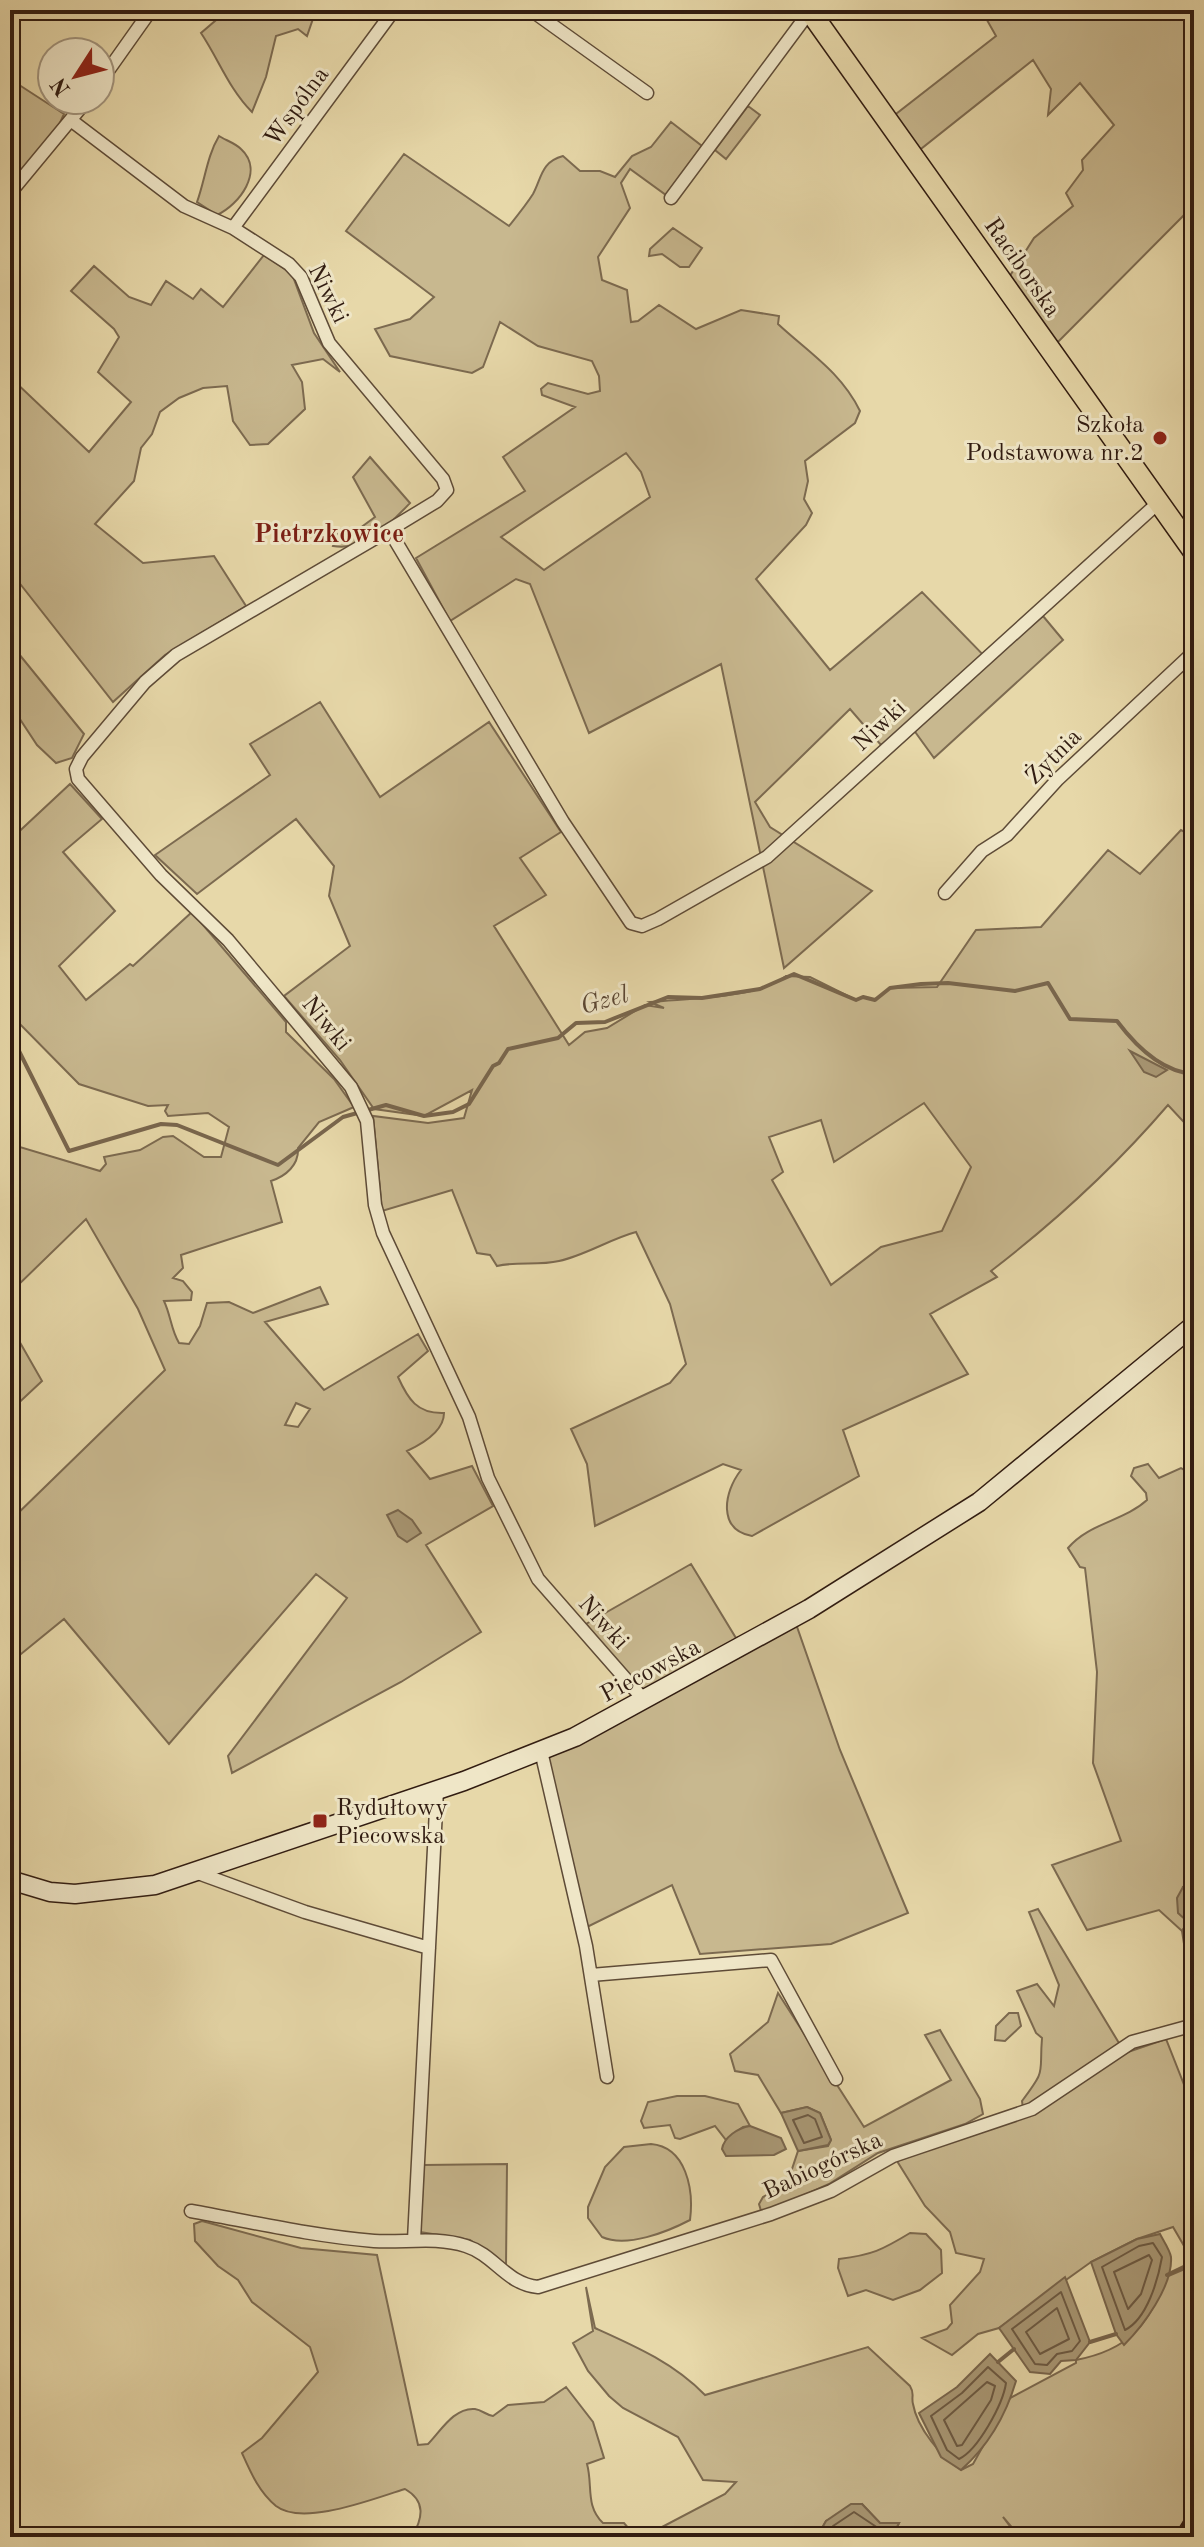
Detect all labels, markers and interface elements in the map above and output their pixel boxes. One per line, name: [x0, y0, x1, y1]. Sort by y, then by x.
north arrow: [36, 36, 116, 116]
street label: Wspólna: [261, 63, 334, 151]
text: N: [47, 73, 75, 100]
street label: Raciborska: [979, 214, 1064, 322]
street label: Niwki: [303, 261, 352, 327]
place label: Szkoła Podstawowa nr.2: [966, 414, 1144, 466]
marker: Szkoła Podstawowa nr.2: [1151, 429, 1169, 447]
district label: Pietrzkowice: [254, 522, 404, 548]
street label: Niwki: [849, 696, 911, 757]
street label: Żytnia: [1020, 723, 1087, 790]
water label: Gzel: [578, 982, 632, 1020]
street label: Niwki: [296, 992, 354, 1056]
street label: Niwki: [573, 1592, 632, 1655]
street label: Piecowska: [597, 1635, 705, 1708]
place label: Rydułtowy Piecowska: [336, 1797, 448, 1849]
marker: Rydułtowy Piecowska: [311, 1812, 329, 1830]
street label: Babiogórska: [760, 2129, 886, 2205]

